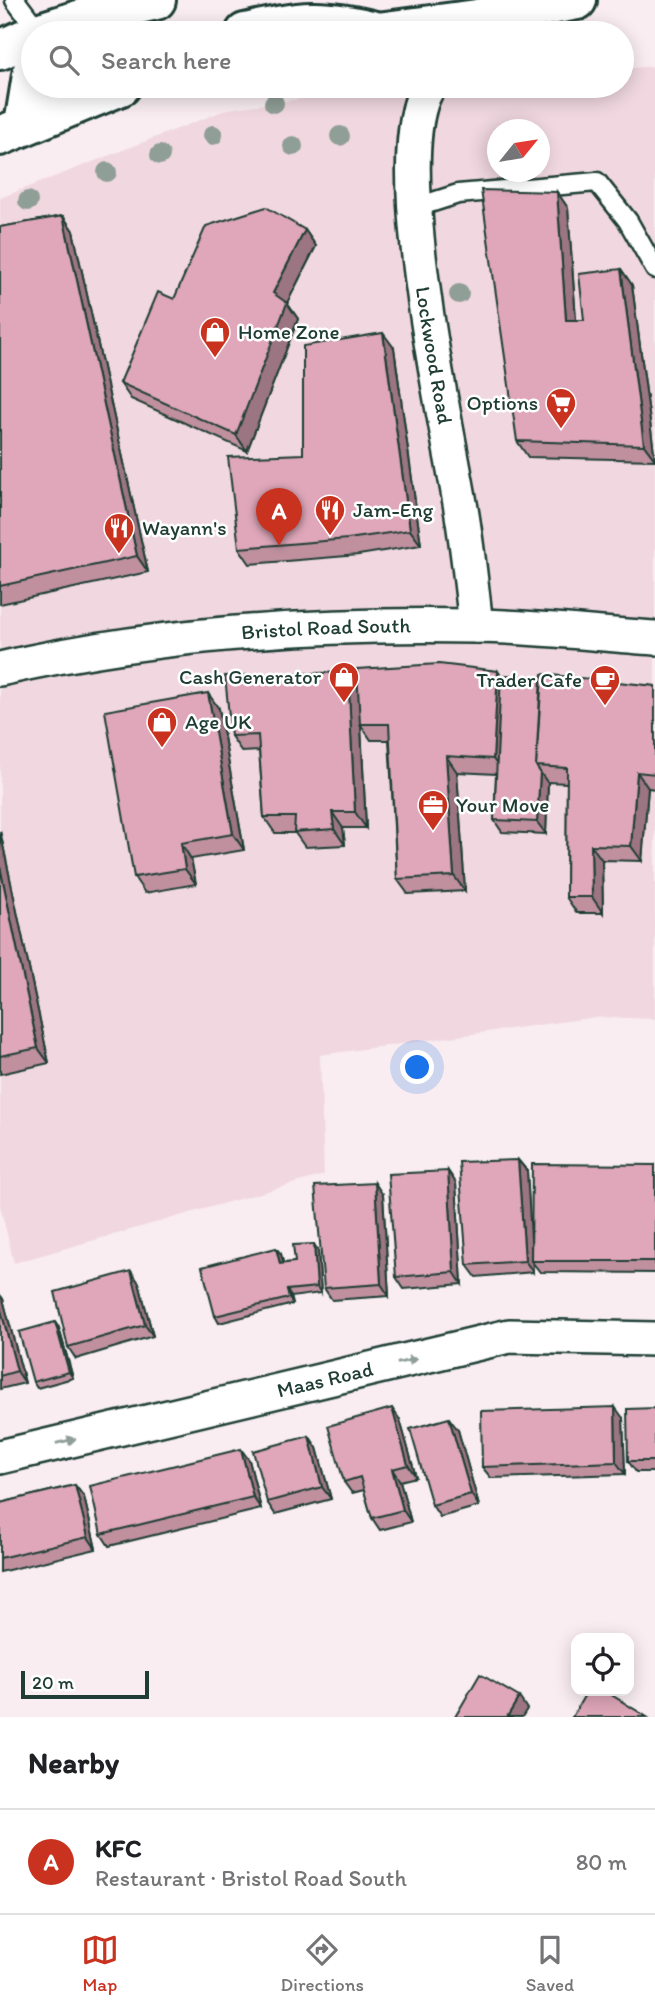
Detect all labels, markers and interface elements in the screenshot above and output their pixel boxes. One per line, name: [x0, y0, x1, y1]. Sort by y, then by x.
search box: [21, 21, 634, 98]
icon: search: [45, 41, 83, 79]
text: Search here: [101, 44, 231, 76]
north arrow: [487, 119, 550, 182]
street label: Lockwood Road: [411, 285, 458, 426]
shop icon: Home Zone: [198, 315, 232, 359]
place label: Home Zone: [238, 319, 339, 344]
supermarket icon: Options: [544, 386, 578, 430]
place label: Options: [467, 390, 538, 415]
pin: A: [256, 488, 302, 546]
restaurant icon: Jam-Eng: [313, 493, 347, 537]
place label: Jam-Eng: [353, 497, 434, 522]
restaurant icon: Wayann's: [102, 511, 136, 555]
place label: Wayann's: [142, 515, 227, 540]
street label: Bristol Road South: [240, 613, 411, 644]
shop icon: Cash Generator: [327, 660, 361, 704]
cafe icon: Trader Cafe: [588, 663, 622, 707]
place label: Cash Generator: [179, 664, 322, 689]
place label: Trader Cafe: [476, 667, 582, 692]
shop icon: Age UK: [145, 705, 179, 749]
place label: Age UK: [185, 709, 252, 734]
office icon: Your Move: [416, 788, 450, 832]
place label: Your Move: [456, 792, 549, 817]
your location: [400, 1050, 434, 1084]
one-way arrow: [396, 1355, 418, 1366]
street label: Maas Road: [274, 1356, 375, 1403]
one-way arrow: [55, 1436, 77, 1447]
map controls: [571, 1633, 634, 1696]
button: locate: [571, 1633, 634, 1696]
scale bar: [21, 1668, 149, 1700]
text: 20 m: [32, 1671, 74, 1694]
text: Nearby: [28, 1744, 119, 1781]
text: KFC: [95, 1832, 142, 1864]
text: A: [44, 1848, 58, 1876]
text: 80 m: [576, 1848, 627, 1876]
text: Restaurant · Bristol Road South: [95, 1864, 407, 1892]
tab: Map: [81, 1931, 119, 1996]
tab: Directions: [280, 1931, 364, 1996]
tab: Saved: [526, 1931, 574, 1996]

